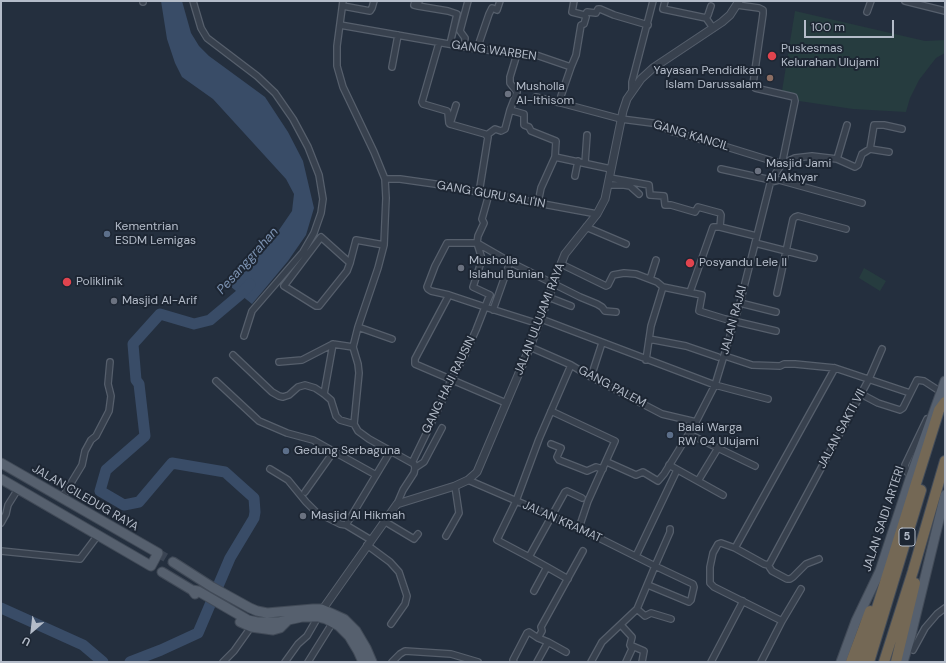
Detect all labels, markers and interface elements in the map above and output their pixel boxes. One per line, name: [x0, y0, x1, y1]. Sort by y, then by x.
scale bar: [806, 12, 896, 38]
text: 100 m: [811, 19, 845, 35]
street label: GANG WARBEN: [451, 38, 537, 64]
place label: Puskesmas Kelurahan Ulujami: [781, 42, 879, 70]
marker: Puskesmas Kelurahan Ulujami: [766, 50, 778, 62]
place label: Yayasan Pendidikan Islam Darussalam: [654, 64, 762, 92]
marker: Yayasan Pendidikan Islam Darussalam: [765, 73, 775, 83]
place label: Musholla Al-Ithisom: [516, 80, 574, 108]
marker: Musholla Al-Ithisom: [503, 89, 513, 99]
street label: GANG KANCIL: [651, 118, 731, 154]
place label: Masjid Jami Al Akhyar: [766, 157, 831, 185]
marker: Masjid Jami Al Akhyar: [753, 166, 763, 176]
street label: GANG GURU SALI'IN: [436, 178, 546, 212]
place label: Kementrian ESDM Lemigas: [115, 220, 196, 248]
water label: Pesanggrahan: [214, 224, 282, 298]
marker: Kementrian ESDM Lemigas: [102, 229, 112, 239]
place label: Musholla Islahul Bunian: [469, 254, 544, 282]
place label: Posyandu Lele II: [699, 256, 787, 270]
marker: Posyandu Lele II: [684, 257, 696, 269]
street label: JALAN ULUJAMI RAYA: [512, 261, 568, 377]
marker: Musholla Islahul Bunian: [456, 263, 466, 273]
place label: Poliklinik: [76, 275, 123, 289]
marker: Poliklinik: [61, 276, 73, 288]
street label: JALAN RAJAI: [718, 284, 750, 356]
place label: Masjid Al-Arif: [122, 294, 197, 308]
marker: Masjid Al-Arif: [109, 296, 119, 306]
street label: GANG HAJI RAUSIN: [419, 334, 479, 436]
street label: GANG PALEM: [576, 363, 648, 411]
street label: JALAN SAKTI VII: [815, 387, 869, 471]
place label: Balai Warga RW 04 Ulujami: [678, 421, 759, 449]
marker: Balai Warga RW 04 Ulujami: [665, 430, 675, 440]
place label: Gedung Serbaguna: [294, 444, 400, 458]
marker: Gedung Serbaguna: [281, 446, 291, 456]
street label: JALAN CILEDUG RAYA: [29, 462, 141, 534]
street label: JALAN SAIDI ARTERI: [860, 464, 908, 574]
street label: JALAN KRAMAT: [520, 498, 604, 546]
place label: Masjid Al Hikmah: [311, 509, 405, 523]
marker: Masjid Al Hikmah: [298, 511, 308, 521]
road number: 5: [899, 528, 915, 546]
north arrow: [12, 611, 52, 651]
text: U: [20, 634, 33, 650]

